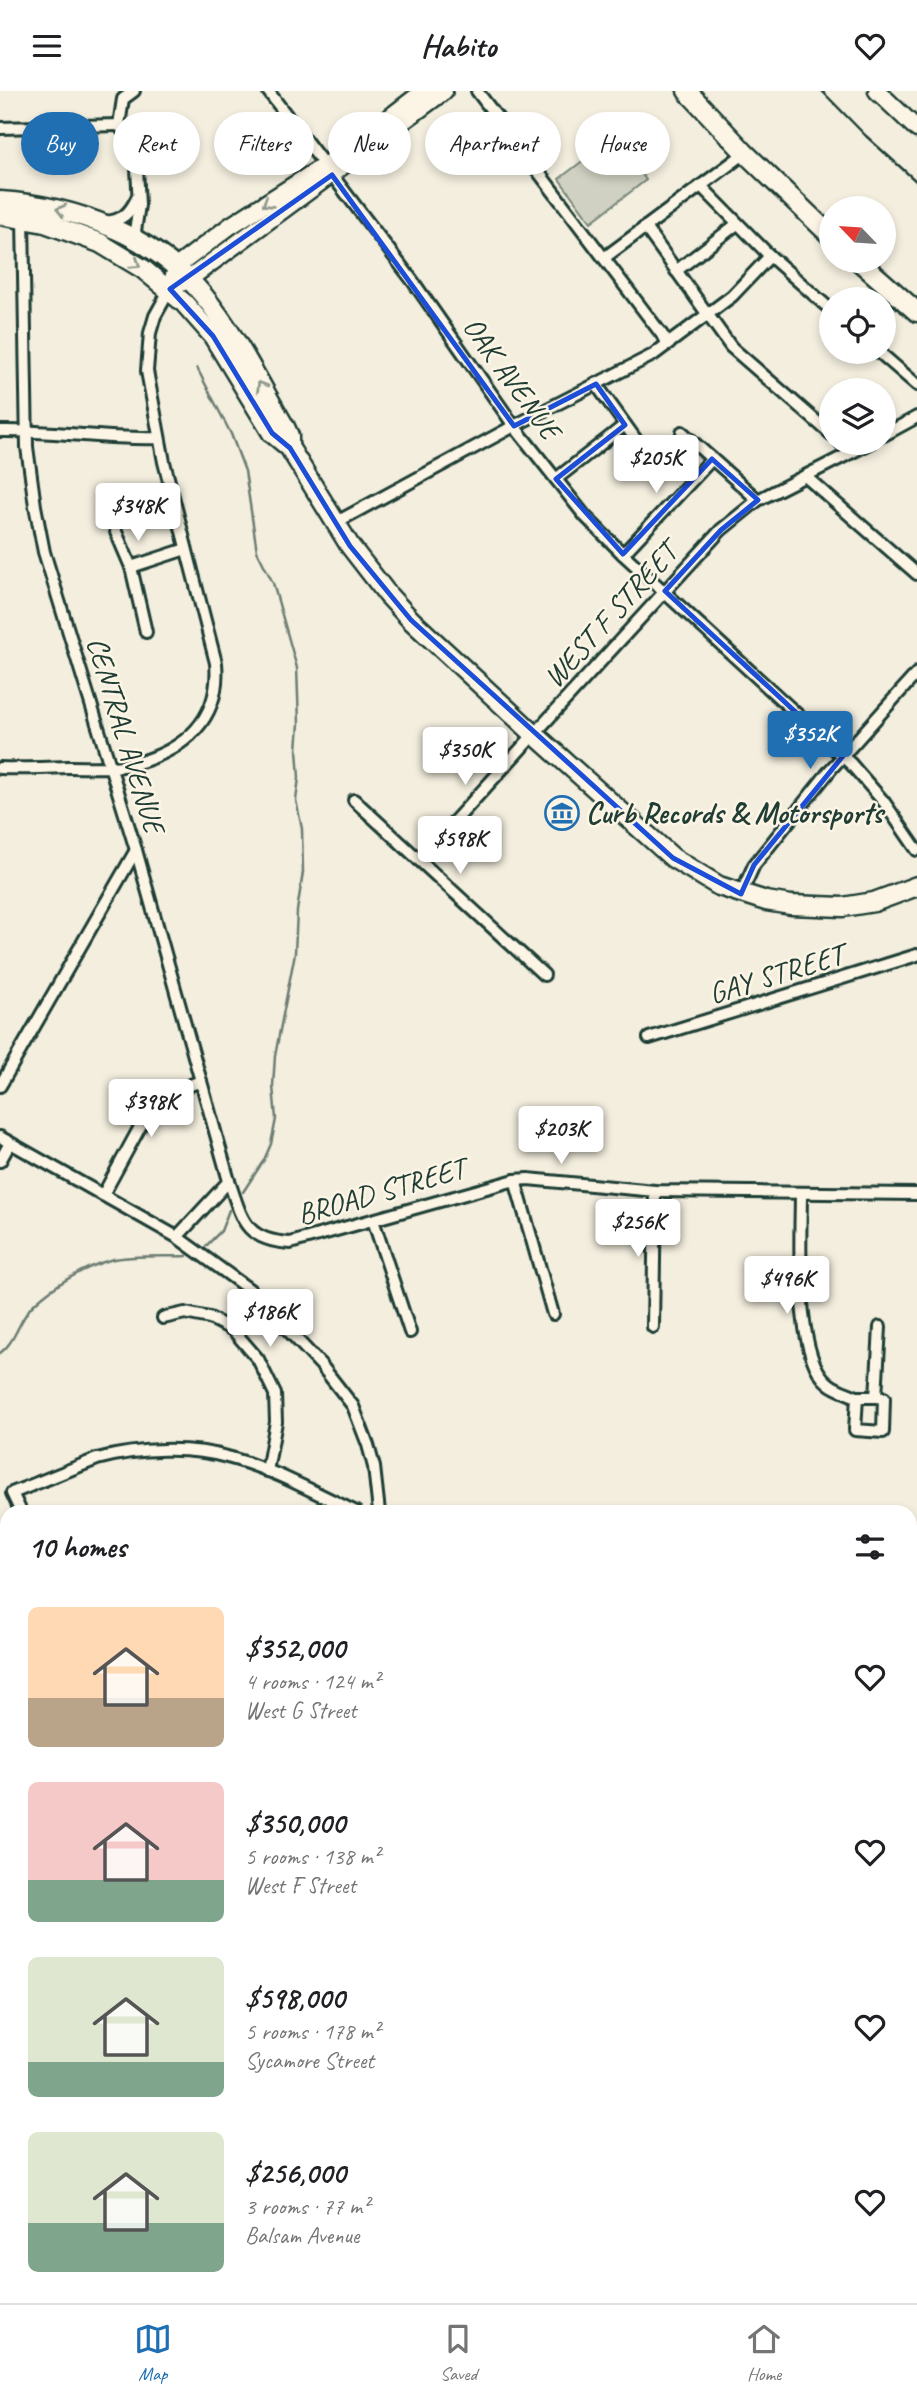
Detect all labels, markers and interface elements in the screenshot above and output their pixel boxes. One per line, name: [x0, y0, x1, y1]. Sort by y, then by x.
text: Habito: [421, 25, 496, 66]
icon: menu: [28, 27, 66, 65]
icon: heart: [851, 27, 889, 65]
chip: Buy: [21, 112, 99, 175]
chip: Rent: [113, 112, 200, 175]
chip: Filters: [214, 112, 314, 175]
chip: New: [328, 112, 411, 175]
chip: Apartment: [425, 112, 561, 175]
chip: House: [575, 112, 670, 175]
one-way arrow: [262, 194, 275, 207]
north arrow: [819, 196, 896, 273]
map controls: [819, 196, 896, 455]
one-way arrow: [56, 204, 68, 218]
one-way arrow: [128, 256, 141, 268]
button: locate: [819, 287, 896, 364]
street label: OAK AVENUE: [455, 309, 571, 450]
button: layers: [819, 378, 896, 455]
one-way arrow: [257, 381, 270, 394]
pin: $205K: [607, 435, 705, 495]
text: $205K: [630, 443, 682, 472]
pin: $348K: [89, 483, 187, 543]
text: $348K: [111, 491, 165, 520]
street label: WEST F STREET: [535, 529, 690, 695]
street label: CENTRAL AVENUE: [78, 632, 175, 841]
pin: $352K: [761, 711, 859, 771]
text: $352K: [784, 719, 836, 748]
pin: $350K: [416, 727, 514, 787]
text: $350K: [439, 735, 491, 764]
museum icon: Curb Records & Motorsports: [543, 794, 581, 832]
place label: Curb Records & Motorsports: [586, 794, 886, 832]
pin: $598K: [411, 817, 509, 876]
text: $598K: [434, 824, 486, 853]
street label: GAY STREET: [704, 933, 855, 1012]
pin: $398K: [102, 1079, 200, 1139]
text: $398K: [125, 1087, 177, 1116]
pin: $203K: [512, 1107, 610, 1166]
text: $203K: [534, 1114, 588, 1143]
street label: BROAD STREET: [293, 1147, 475, 1233]
pin: $256K: [589, 1199, 687, 1259]
text: $256K: [611, 1207, 665, 1236]
pin: $496K: [738, 1257, 836, 1316]
text: $496K: [760, 1264, 814, 1293]
pin: $186K: [221, 1289, 319, 1349]
text: $186K: [243, 1297, 297, 1326]
text: 10 homes: [28, 1528, 126, 1566]
icon: filters: [851, 1528, 889, 1566]
text: $352,000: [245, 1629, 345, 1667]
icon: home: [84, 1635, 168, 1719]
icon: heart: [851, 1658, 889, 1696]
text: 4 rooms · 124 m²: [245, 1667, 380, 1696]
text: West G Street: [245, 1696, 356, 1725]
text: $350,000: [245, 1804, 345, 1842]
icon: home: [84, 1810, 168, 1894]
icon: heart: [851, 1833, 889, 1871]
text: 5 rooms · 138 m²: [245, 1842, 380, 1871]
text: West F Street: [245, 1871, 356, 1900]
text: $598,000: [245, 1979, 345, 2017]
icon: home: [84, 1985, 168, 2069]
icon: heart: [851, 2008, 889, 2046]
text: 5 rooms · 178 m²: [245, 2017, 380, 2046]
text: Sycamore Street: [245, 2046, 374, 2075]
text: $256,000: [245, 2154, 346, 2192]
icon: home: [84, 2160, 168, 2244]
icon: heart: [851, 2183, 889, 2221]
text: 3 rooms · 77 m²: [245, 2192, 369, 2221]
text: Balsam Avenue: [245, 2221, 359, 2250]
tab: Map: [134, 2320, 172, 2386]
tab: Saved: [439, 2320, 477, 2386]
tab: Home: [745, 2320, 783, 2386]

